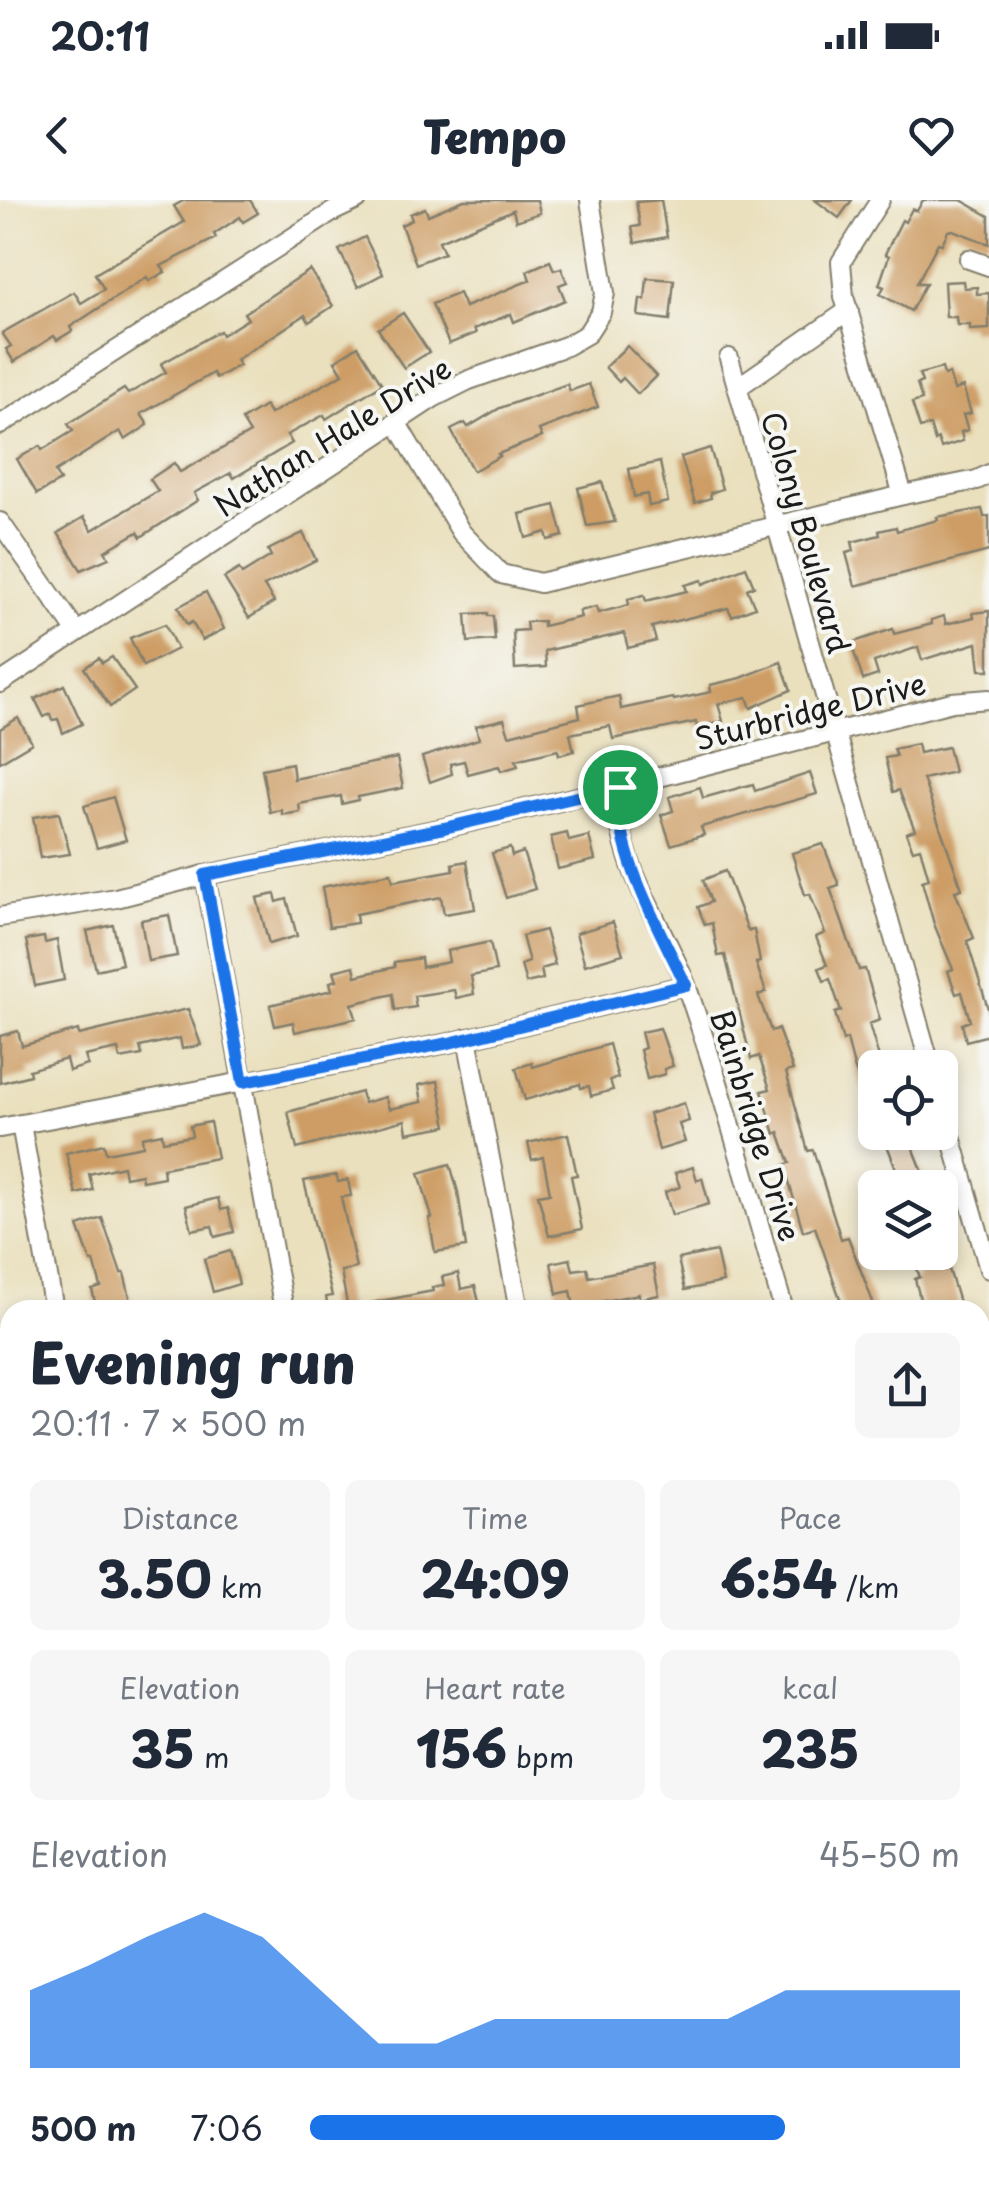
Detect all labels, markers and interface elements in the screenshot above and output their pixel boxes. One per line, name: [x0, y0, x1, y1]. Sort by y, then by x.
text: 20:11: [50, 7, 150, 64]
text: Tempo: [423, 101, 566, 169]
icon: back: [30, 108, 85, 163]
icon: heart: [904, 108, 959, 163]
street label: Nathan Hale Drive: [205, 345, 459, 527]
street label: Colony Boulevard: [751, 406, 863, 658]
street label: Sturbridge Drive: [690, 660, 930, 760]
pin: [578, 745, 663, 830]
icon: arrive: [593, 760, 648, 815]
street label: Bainbridge Drive: [700, 1004, 814, 1246]
map controls: [858, 1050, 958, 1270]
button: locate: [858, 1050, 958, 1150]
button: layers: [858, 1170, 958, 1270]
text: Evening run: [30, 1320, 356, 1403]
button: share: [855, 1333, 960, 1438]
text: 20:11 · 7 × 500 m: [30, 1399, 306, 1447]
text: Distance: [121, 1496, 239, 1539]
text: Time: [462, 1496, 528, 1539]
text: Pace: [778, 1496, 842, 1539]
text: 3.50: [97, 1539, 212, 1615]
text: 24:09: [420, 1539, 570, 1615]
text: 6:54: [720, 1539, 837, 1615]
text: km: [212, 1565, 263, 1608]
text: /km: [837, 1565, 900, 1608]
text: Elevation: [120, 1666, 240, 1709]
text: Heart rate: [424, 1666, 566, 1709]
text: kcal: [782, 1666, 838, 1709]
text: 35: [130, 1709, 195, 1785]
text: 156: [416, 1709, 507, 1785]
text: 235: [760, 1709, 860, 1785]
text: m: [195, 1735, 230, 1778]
text: bpm: [507, 1735, 574, 1778]
text: Elevation: [30, 1830, 168, 1878]
text: 45–50 m: [819, 1830, 960, 1878]
text: 500 m: [30, 2104, 136, 2152]
text: 7:06: [190, 2104, 263, 2152]

